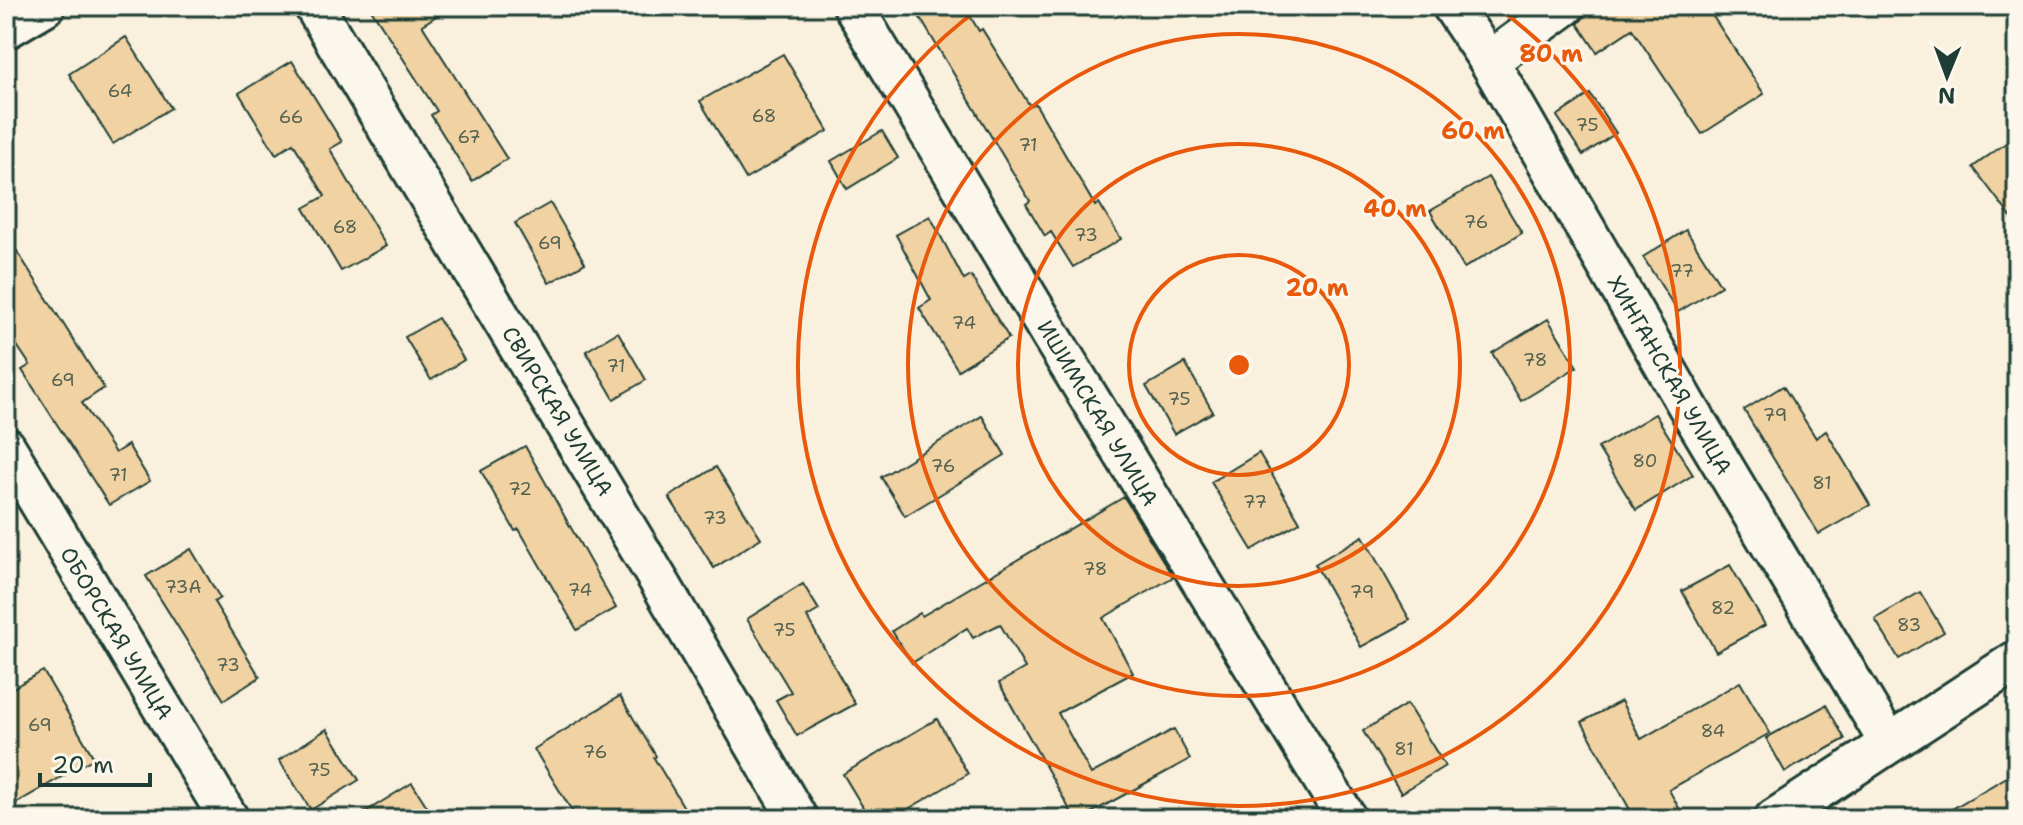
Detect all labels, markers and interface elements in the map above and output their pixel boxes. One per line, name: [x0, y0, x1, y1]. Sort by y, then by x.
north arrow: [1907, 36, 1987, 116]
text: 80 m: [1519, 38, 1583, 70]
house number: 64: [108, 79, 132, 103]
text: N: [1938, 81, 1956, 110]
house number: 68: [752, 104, 776, 128]
house number: 66: [279, 105, 303, 129]
house number: 75: [1576, 113, 1598, 137]
text: 60 m: [1441, 115, 1505, 147]
house number: 67: [457, 125, 481, 149]
house number: 71: [1018, 133, 1038, 157]
text: 40 m: [1363, 193, 1427, 225]
house number: 76: [1464, 210, 1488, 234]
house number: 68: [333, 215, 357, 239]
house number: 73: [1074, 223, 1098, 247]
house number: 69: [538, 231, 562, 255]
house number: 77: [1670, 259, 1694, 283]
street label: ХИНГАНСКАЯ УЛИЦА: [1601, 270, 1739, 480]
text: 20 m: [1285, 272, 1349, 304]
house number: 74: [952, 311, 976, 335]
street label: ИШИМСКАЯ УЛИЦА: [1031, 315, 1165, 512]
street label: СВИРСКАЯ УЛИЦА: [495, 321, 620, 502]
house number: 78: [1523, 348, 1547, 372]
centre of rings: [1225, 351, 1253, 379]
house number: 71: [606, 354, 626, 378]
house number: 69: [51, 368, 75, 392]
house number: 75: [1168, 387, 1190, 411]
house number: 79: [1763, 403, 1787, 427]
house number: 80: [1633, 449, 1657, 473]
house number: 76: [931, 454, 955, 478]
house number: 71: [108, 463, 128, 487]
house number: 81: [1812, 471, 1832, 495]
house number: 72: [508, 477, 532, 501]
house number: 77: [1243, 490, 1267, 514]
house number: 73: [703, 506, 727, 530]
street label: ОБОРСКАЯ УЛИЦА: [53, 541, 180, 725]
house number: 78: [1083, 557, 1107, 581]
house number: 73А: [165, 575, 202, 599]
house number: 74: [568, 578, 592, 602]
house number: 79: [1350, 580, 1374, 604]
house number: 82: [1711, 596, 1735, 620]
house number: 83: [1897, 613, 1921, 637]
house number: 75: [773, 618, 795, 642]
house number: 73: [216, 653, 240, 677]
house number: 69: [28, 713, 52, 737]
house number: 84: [1701, 719, 1725, 743]
scale bar: [40, 737, 150, 787]
house number: 81: [1394, 737, 1414, 761]
house number: 76: [583, 740, 607, 764]
text: 20 m: [52, 749, 114, 781]
house number: 75: [308, 758, 330, 782]

